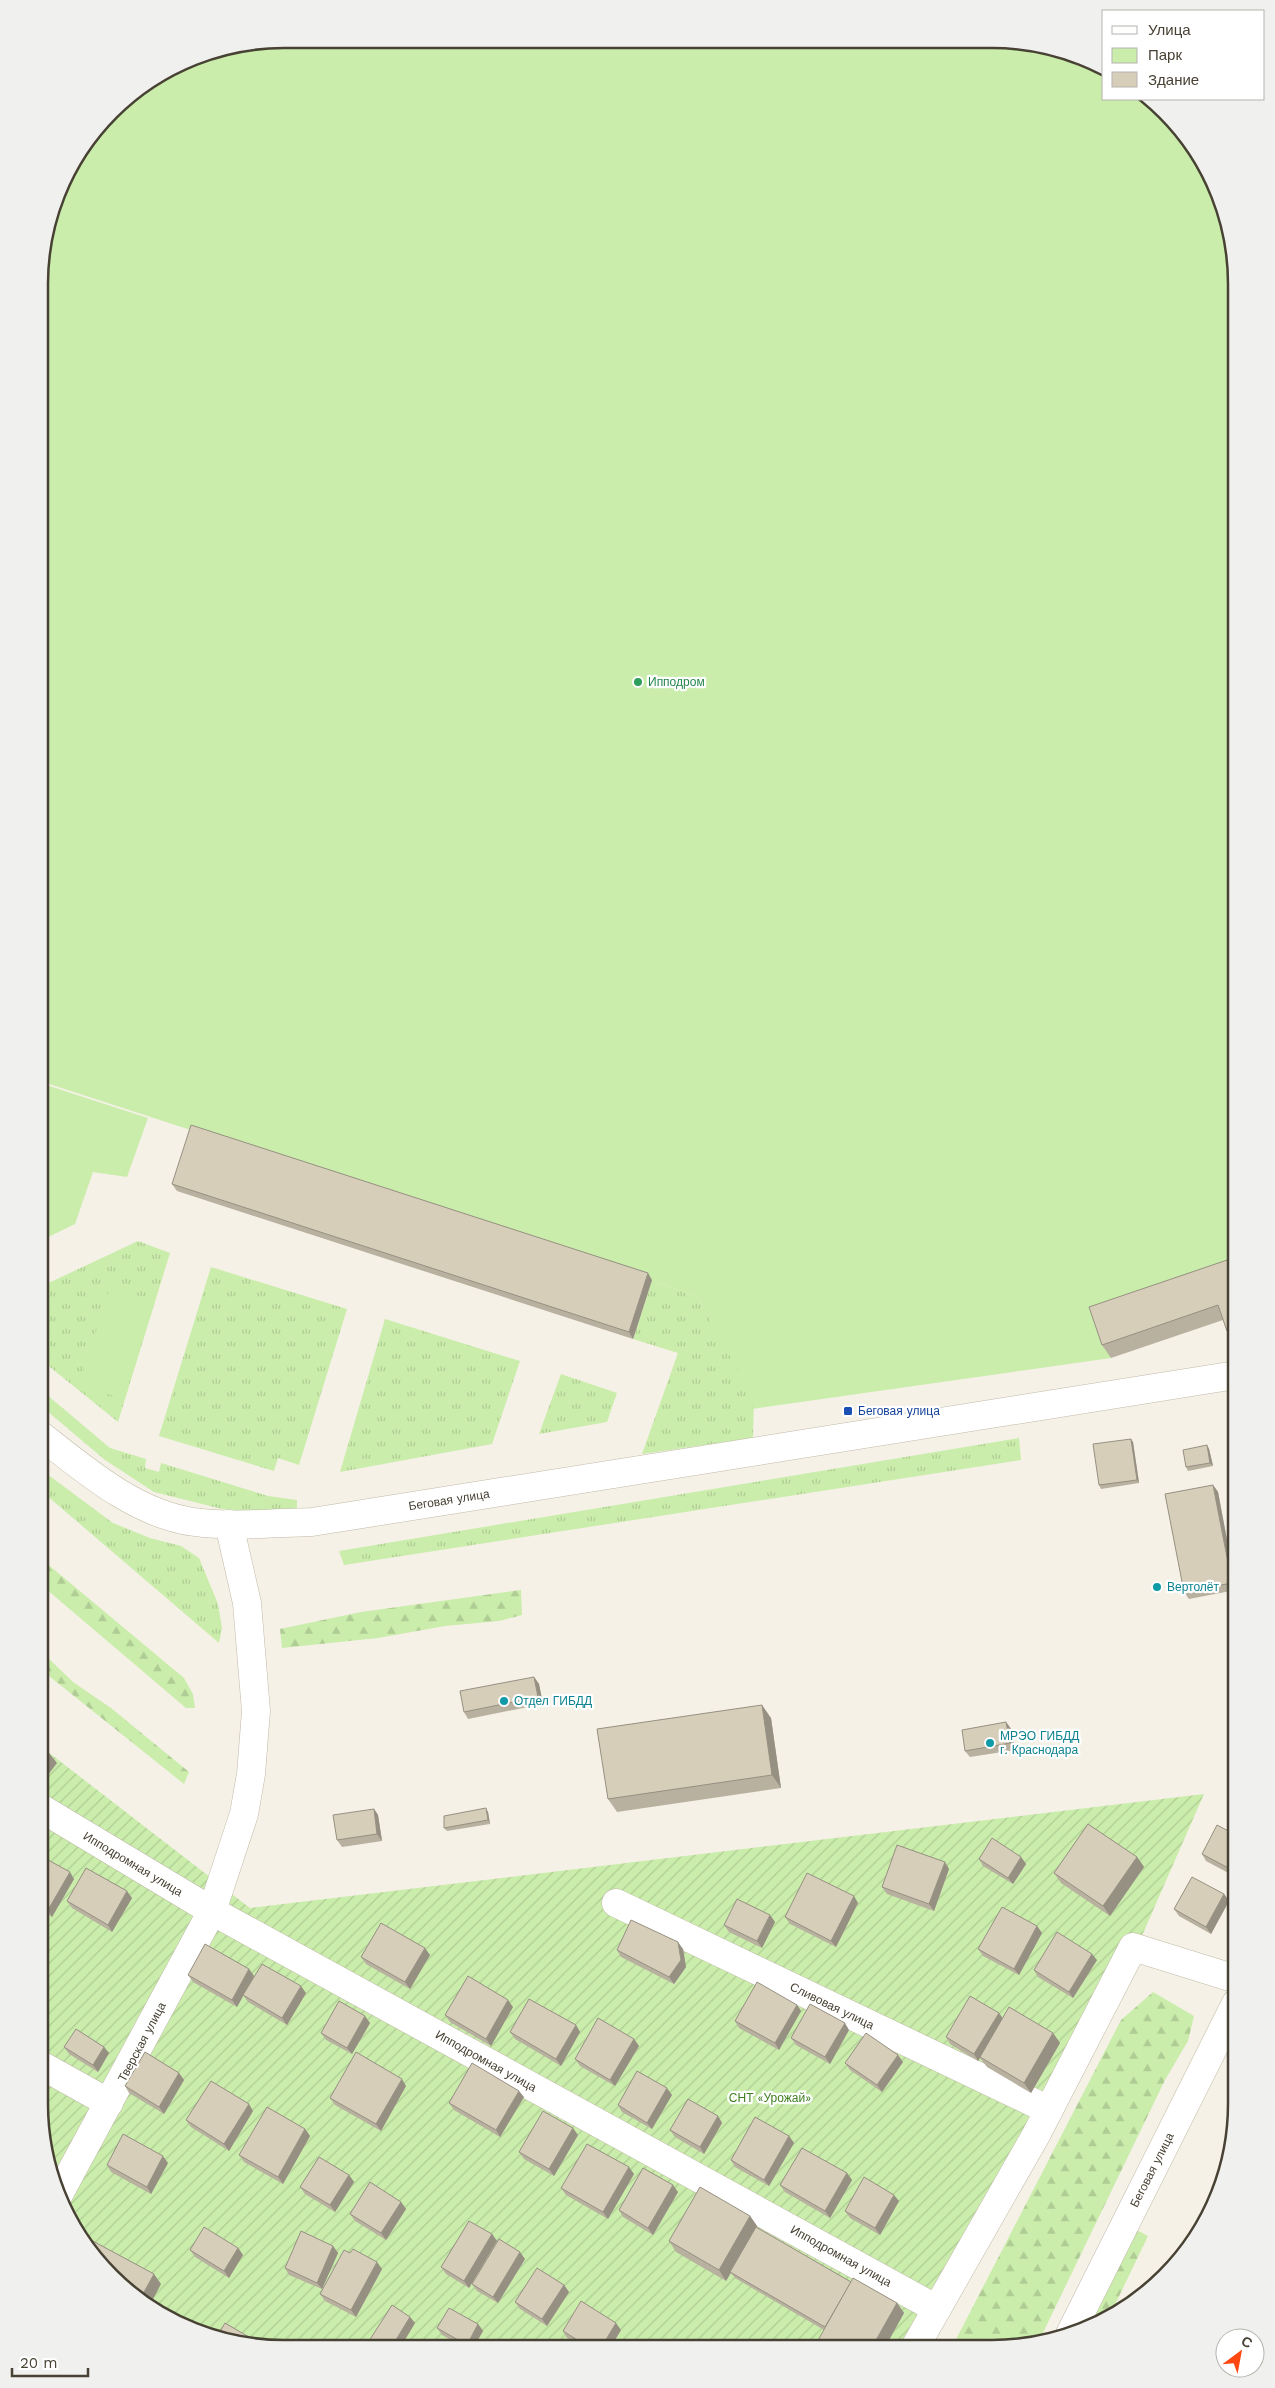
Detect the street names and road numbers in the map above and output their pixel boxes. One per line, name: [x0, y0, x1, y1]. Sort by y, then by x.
street label: Беговая улица: [407, 1487, 491, 1513]
street label: Ипподромная улица: [81, 1829, 186, 1899]
street label: Сливовая улица: [788, 1980, 877, 2033]
street label: Тверская улица: [115, 2000, 169, 2084]
street label: Ипподромная улица: [433, 2027, 539, 2095]
street label: Беговая улица: [1127, 2130, 1177, 2210]
street label: Ипподромная улица: [788, 2222, 894, 2290]

